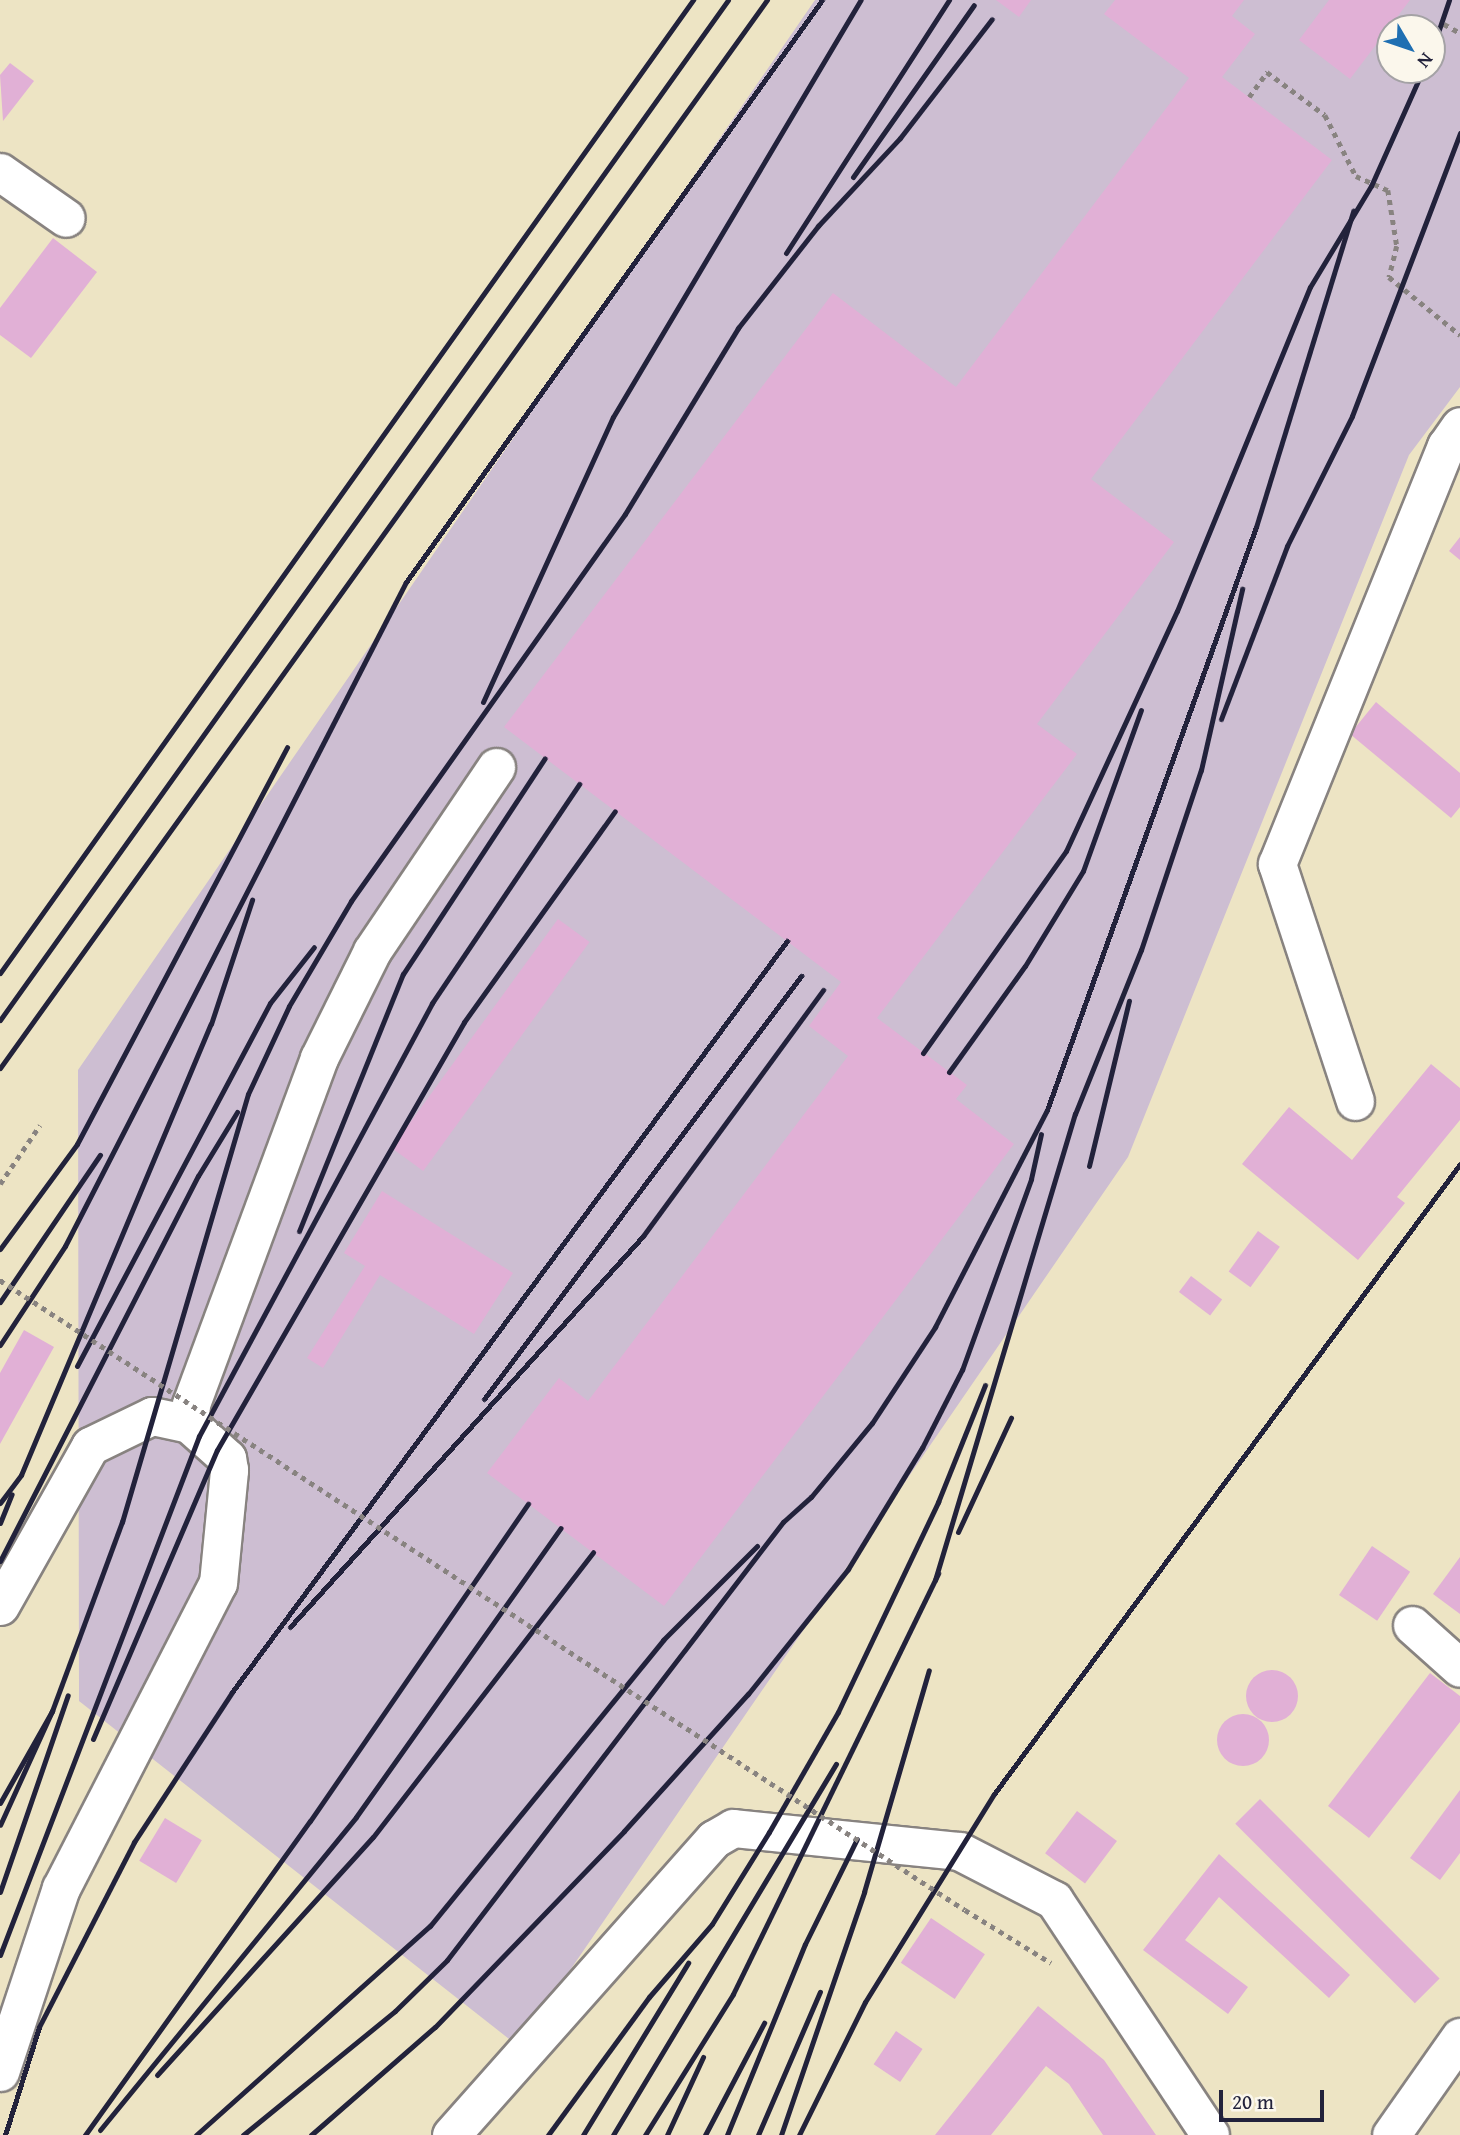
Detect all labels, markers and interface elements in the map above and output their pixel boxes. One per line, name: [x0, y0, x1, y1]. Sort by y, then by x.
north arrow: [1376, 14, 1446, 84]
text: N: [1411, 47, 1441, 75]
scale bar: [1222, 2076, 1327, 2120]
text: 20 m: [1232, 2086, 1274, 2117]

